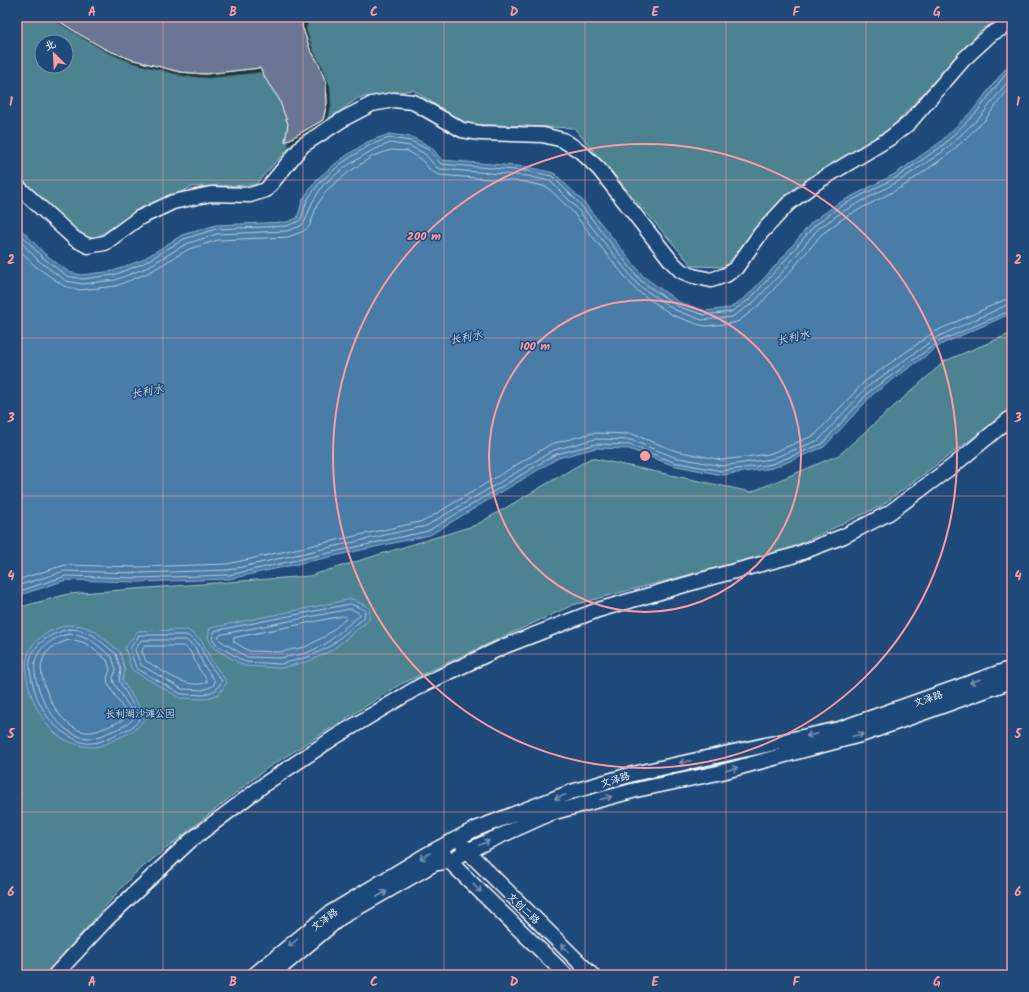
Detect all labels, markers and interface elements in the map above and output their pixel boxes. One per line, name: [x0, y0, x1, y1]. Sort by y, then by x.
text: A: [88, 2, 96, 23]
text: B: [229, 2, 237, 23]
text: C: [370, 2, 378, 23]
text: D: [510, 2, 519, 23]
text: E: [651, 2, 659, 23]
text: F: [792, 2, 800, 23]
text: G: [933, 2, 941, 23]
north arrow: [34, 34, 74, 74]
text: 北: [42, 35, 59, 56]
text: 1: [9, 92, 13, 113]
text: 1: [1016, 92, 1020, 113]
text: 200 m: [407, 227, 441, 246]
text: 2: [7, 250, 15, 271]
text: 2: [1014, 250, 1022, 271]
water label: 长利水: [448, 326, 485, 350]
water label: 长利水: [775, 326, 812, 350]
text: 100 m: [520, 337, 550, 356]
water label: 长利水: [129, 380, 166, 404]
text: 3: [6, 408, 15, 429]
text: 3: [1013, 408, 1022, 429]
centre of rings: [638, 449, 652, 463]
text: 4: [7, 566, 15, 587]
text: 4: [1014, 566, 1022, 587]
one-way arrow: [970, 678, 982, 686]
street label: 文泽路: [912, 686, 945, 711]
park label: 长利湖沙滩公园: [105, 706, 175, 722]
text: 5: [7, 724, 16, 745]
text: 5: [1014, 724, 1023, 745]
one-way arrow: [806, 731, 819, 739]
one-way arrow: [851, 731, 864, 739]
one-way arrow: [679, 759, 692, 767]
one-way arrow: [726, 765, 739, 772]
street label: 文泽路: [599, 768, 632, 792]
one-way arrow: [554, 793, 566, 801]
one-way arrow: [599, 794, 612, 801]
one-way arrow: [478, 839, 490, 847]
one-way arrow: [419, 853, 431, 861]
text: 6: [7, 882, 15, 903]
text: 6: [1014, 882, 1022, 903]
one-way arrow: [472, 883, 482, 893]
street label: 文创二路: [503, 889, 543, 928]
one-way arrow: [376, 890, 388, 898]
street label: 文泽路: [308, 904, 341, 935]
one-way arrow: [288, 939, 299, 947]
one-way arrow: [560, 943, 570, 953]
text: A: [88, 972, 96, 992]
text: B: [229, 972, 237, 992]
text: C: [370, 972, 378, 992]
text: D: [510, 972, 519, 992]
text: E: [651, 972, 659, 992]
text: F: [792, 972, 800, 992]
text: G: [933, 972, 941, 992]

